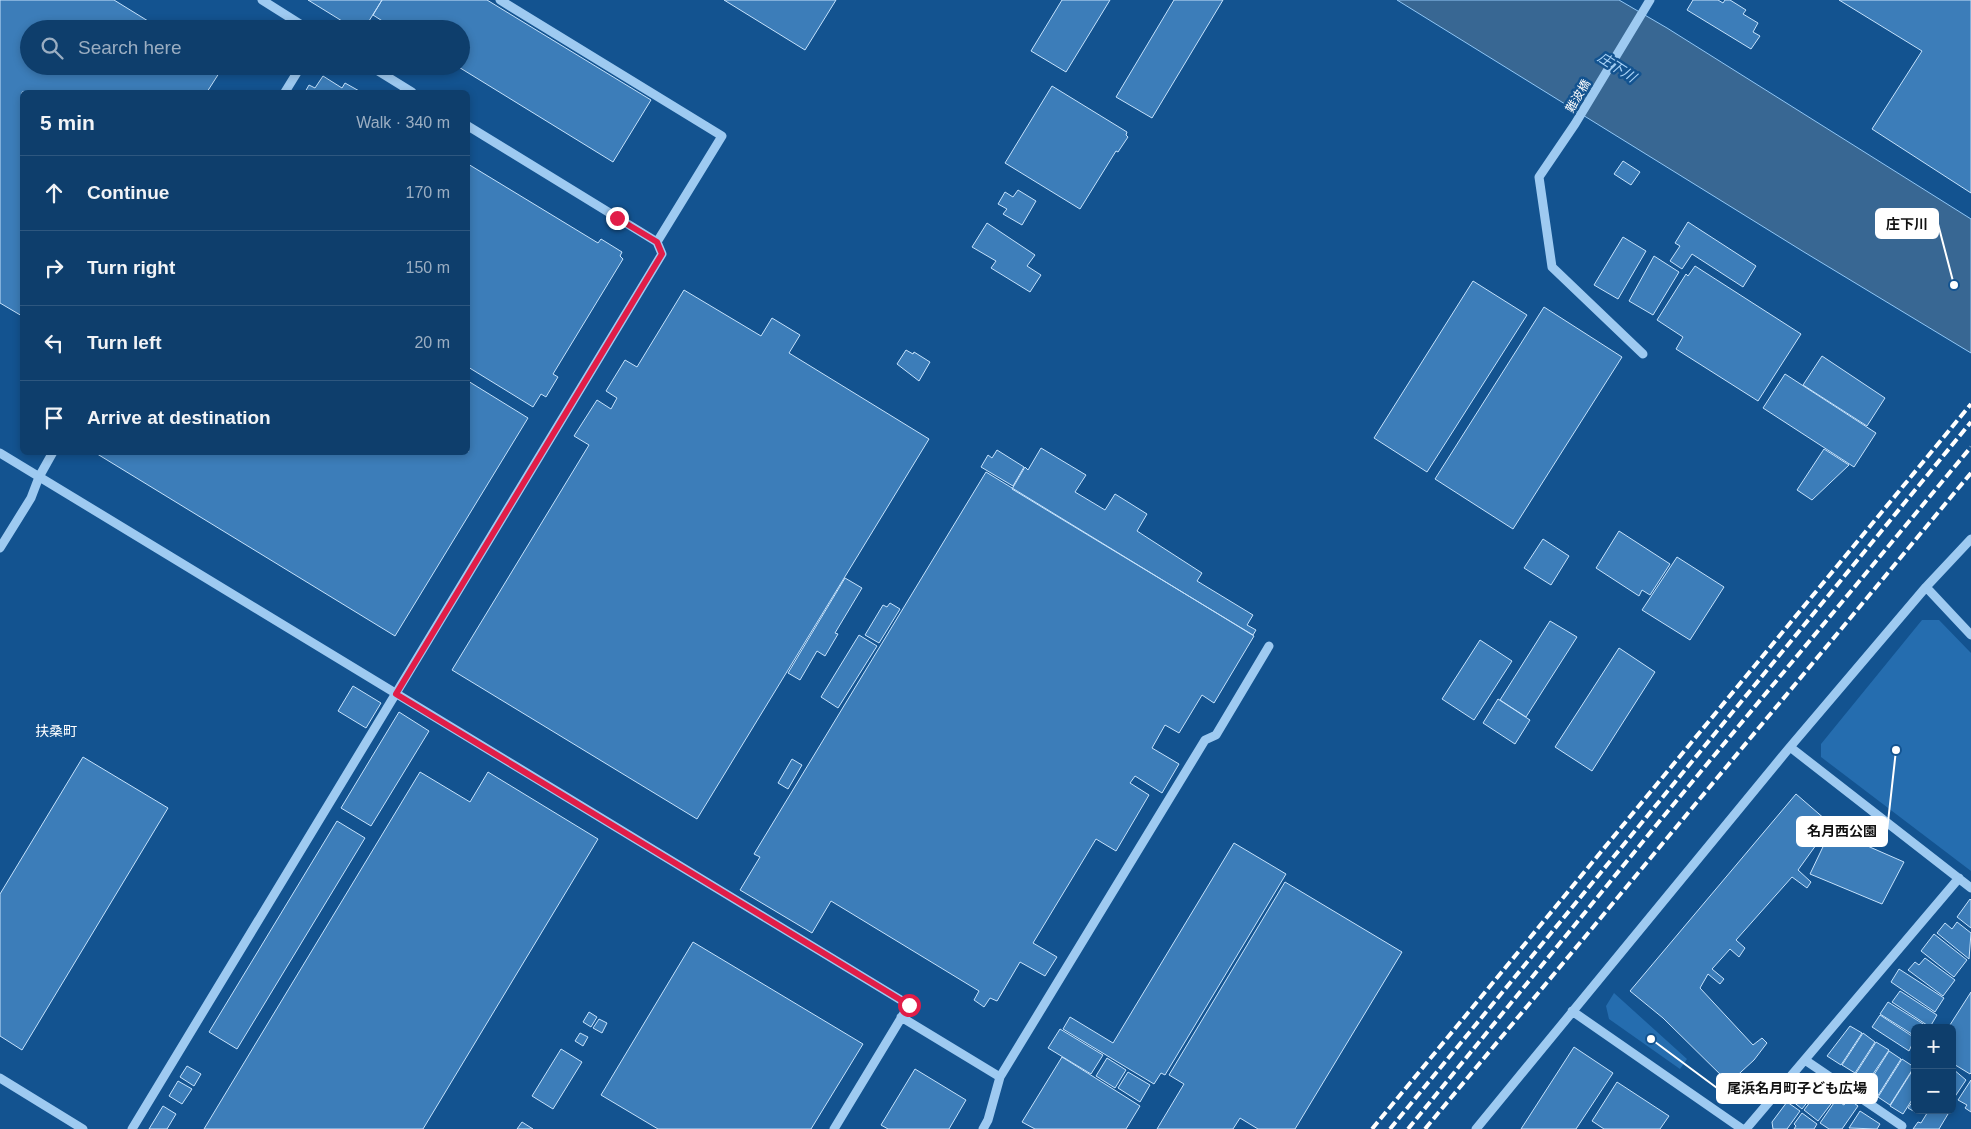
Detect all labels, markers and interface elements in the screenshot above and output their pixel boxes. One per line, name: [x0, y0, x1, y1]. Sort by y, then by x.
search box: [20, 20, 470, 75]
icon: search: [38, 34, 66, 62]
text: Search here: [78, 37, 182, 58]
water label: 庄下川: [1595, 49, 1641, 86]
street label: 難波橋: [1563, 77, 1593, 115]
text: 5 min: [40, 111, 95, 134]
text: Walk · 340 m: [356, 114, 450, 131]
icon: ahead: [40, 179, 68, 207]
text: Continue: [87, 182, 169, 203]
text: 170 m: [406, 184, 450, 201]
route end: [606, 207, 629, 230]
callout: 庄下川: [1876, 209, 1938, 238]
text: 庄下川: [1886, 216, 1928, 232]
icon: right: [40, 254, 68, 282]
text: Turn right: [87, 257, 175, 278]
text: 150 m: [406, 259, 450, 276]
icon: left: [40, 329, 68, 357]
text: Turn left: [87, 332, 162, 353]
text: 20 m: [414, 334, 450, 351]
icon: arrive: [40, 404, 68, 432]
text: Arrive at destination: [87, 407, 271, 428]
district label: 扶桑町: [35, 723, 77, 739]
callout: 名月西公園: [1797, 817, 1887, 846]
text: 名月西公園: [1807, 823, 1877, 839]
route start: [898, 994, 921, 1017]
map controls: [1911, 1024, 1956, 1114]
button: +: [1911, 1024, 1956, 1069]
button: −: [1911, 1069, 1956, 1114]
callout: 尾浜名月町子ども広場: [1717, 1074, 1877, 1103]
text: 尾浜名月町子ども広場: [1727, 1080, 1867, 1096]

